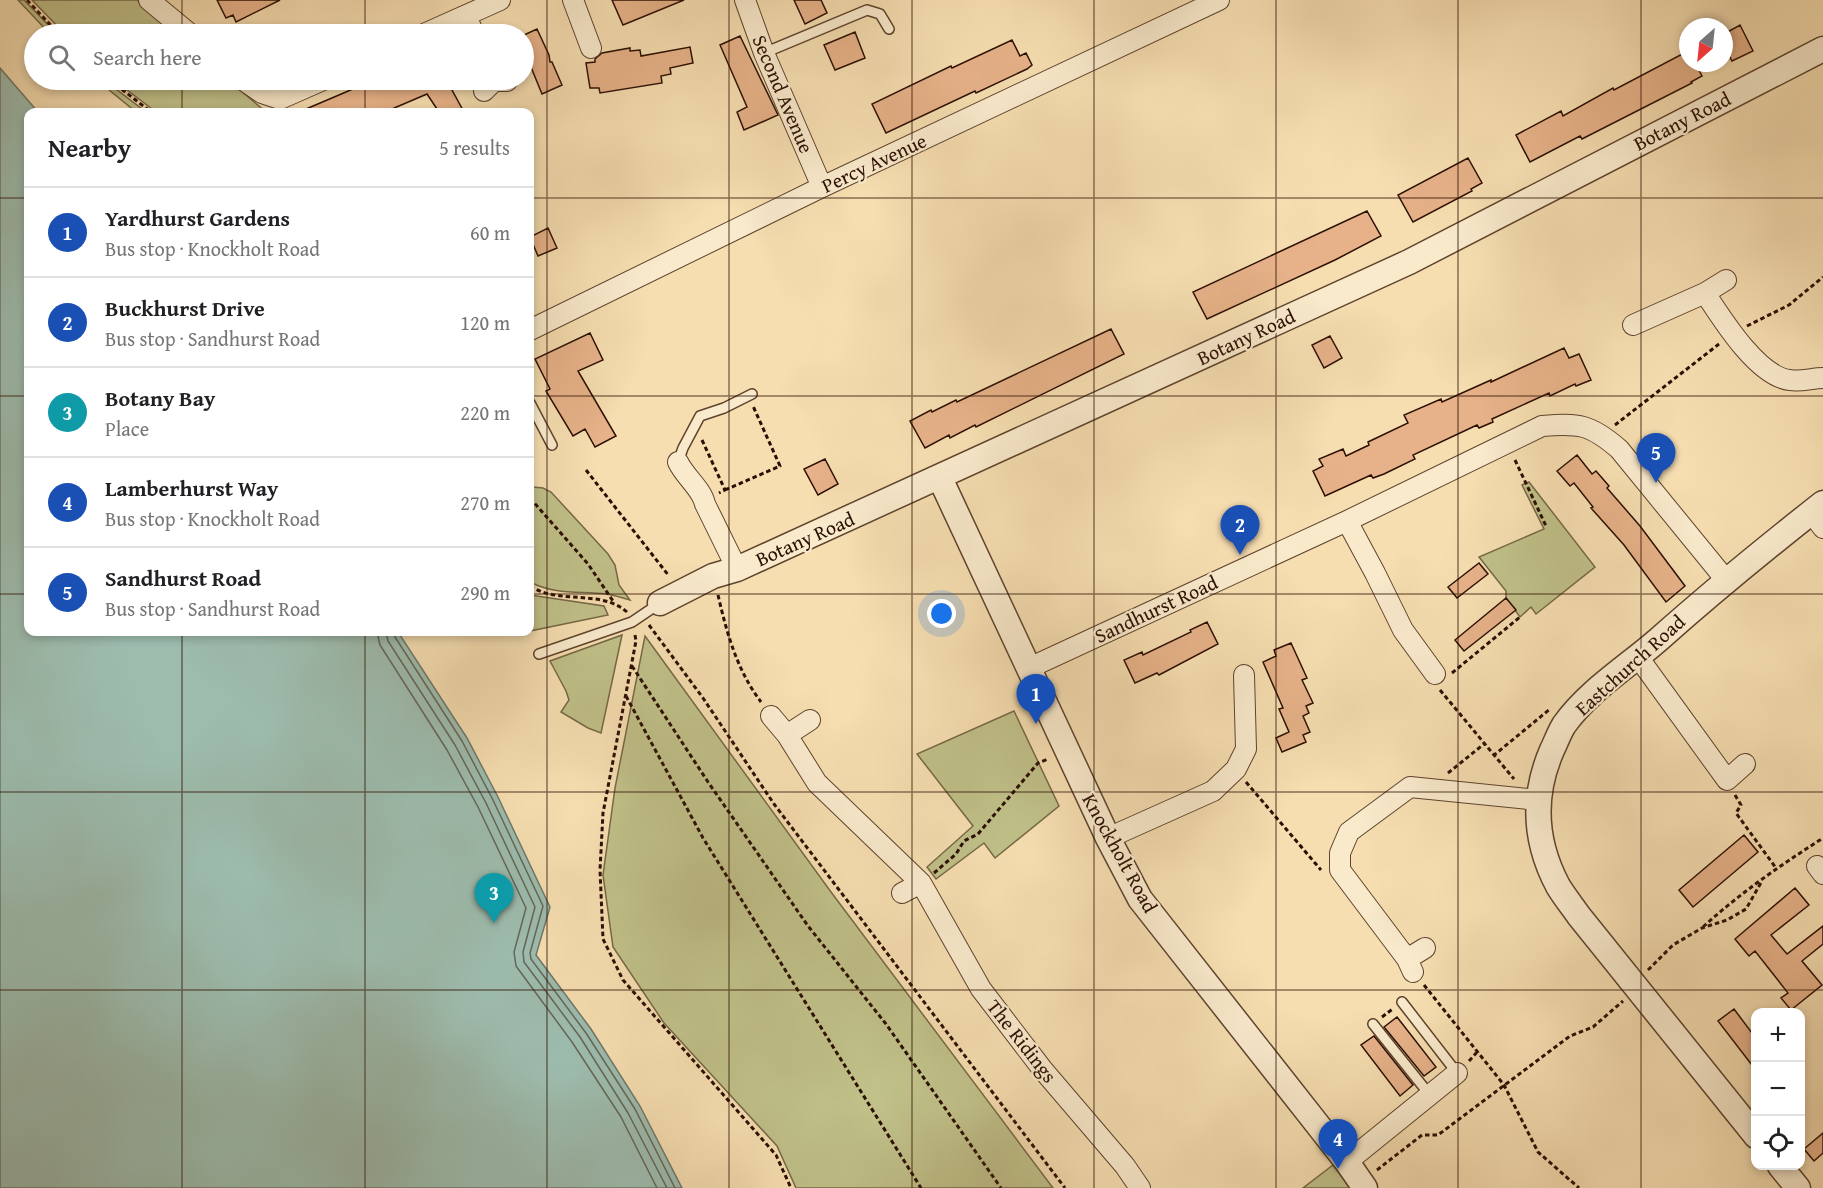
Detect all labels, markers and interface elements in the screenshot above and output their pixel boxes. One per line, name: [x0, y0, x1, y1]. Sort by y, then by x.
north arrow: [1679, 18, 1733, 72]
search box: [24, 24, 534, 90]
street label: Second Avenue: [745, 30, 821, 157]
icon: search: [45, 41, 78, 74]
text: Search here: [93, 41, 202, 73]
street label: Botany Road: [1628, 84, 1736, 157]
street label: Percy Avenue: [817, 126, 931, 200]
text: Nearby: [48, 128, 131, 167]
text: 5 results: [439, 133, 510, 162]
text: Yardhurst Gardens: [105, 202, 290, 234]
text: 1: [62, 218, 73, 247]
text: 60 m: [470, 218, 510, 247]
text: Bus stop · Knockholt Road: [105, 234, 320, 263]
text: Buckhurst Drive: [105, 292, 265, 324]
street label: Botany Road: [1192, 301, 1300, 372]
text: 2: [62, 308, 73, 337]
text: 120 m: [460, 308, 510, 337]
text: Bus stop · Sandhurst Road: [105, 324, 320, 353]
text: Botany Bay: [105, 382, 215, 414]
text: 3: [62, 398, 73, 427]
text: 220 m: [460, 398, 510, 427]
text: Place: [105, 414, 149, 443]
pin: 5: [1636, 434, 1676, 483]
text: Lamberhurst Way: [105, 472, 278, 504]
text: 4: [62, 488, 73, 517]
text: 270 m: [460, 488, 510, 517]
text: Bus stop · Knockholt Road: [105, 504, 320, 533]
street label: Botany Road: [751, 504, 859, 573]
pin: 2: [1220, 506, 1260, 555]
text: Sandhurst Road: [105, 562, 261, 594]
street label: Sandhurst Road: [1090, 567, 1222, 650]
text: 5: [62, 578, 73, 607]
text: 290 m: [460, 578, 510, 607]
text: Bus stop · Sandhurst Road: [105, 594, 320, 623]
your location: [927, 599, 956, 628]
street label: Eastchurch Road: [1568, 607, 1691, 722]
pin: 1: [1016, 674, 1056, 724]
street label: Knockholt Road: [1076, 788, 1165, 918]
pin: 3: [474, 874, 514, 923]
street label: The Ridings: [981, 993, 1064, 1089]
map controls: [1751, 1008, 1805, 1170]
button: +: [1751, 1008, 1805, 1062]
button: −: [1751, 1062, 1805, 1116]
button: locate: [1751, 1116, 1805, 1170]
pin: 4: [1318, 1120, 1358, 1169]

